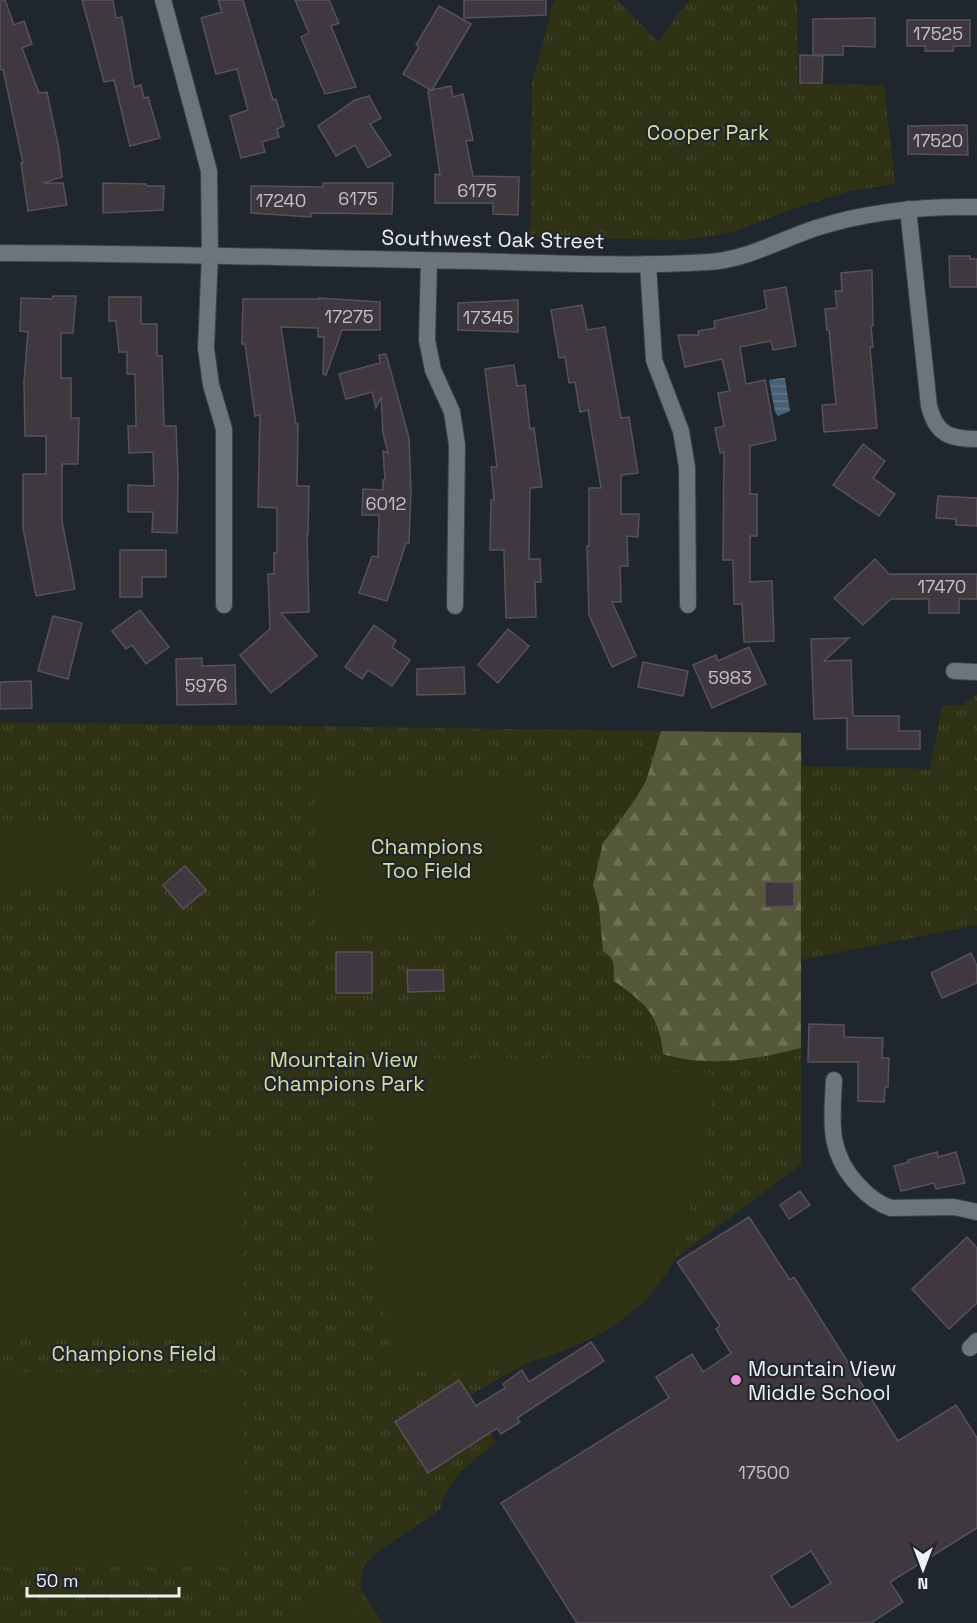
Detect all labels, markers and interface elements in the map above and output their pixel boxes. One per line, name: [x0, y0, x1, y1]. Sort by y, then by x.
house number: 17525: [913, 22, 963, 45]
park label: Cooper Park: [647, 119, 769, 146]
house number: 17520: [913, 129, 963, 152]
house number: 6175: [457, 179, 497, 202]
house number: 6175: [338, 187, 378, 210]
house number: 17240: [256, 189, 306, 212]
street label: Southwest Oak Street: [381, 224, 605, 254]
house number: 17275: [324, 305, 374, 328]
house number: 17345: [463, 306, 513, 329]
house number: 6012: [366, 492, 406, 515]
house number: 17470: [918, 575, 966, 598]
house number: 5983: [708, 666, 752, 689]
house number: 5976: [185, 674, 227, 697]
park label: Champions Too Field: [371, 833, 483, 884]
park label: Mountain View Champions Park: [263, 1046, 425, 1097]
park label: Champions Field: [51, 1340, 217, 1367]
place label: Mountain View Middle School: [748, 1355, 897, 1406]
marker: Mountain View Middle School: [729, 1373, 743, 1387]
house number: 17500: [738, 1461, 790, 1484]
north arrow: [893, 1539, 953, 1599]
scale bar: [27, 1560, 178, 1598]
text: 50 m: [36, 1569, 78, 1592]
text: N: [918, 1573, 928, 1594]

